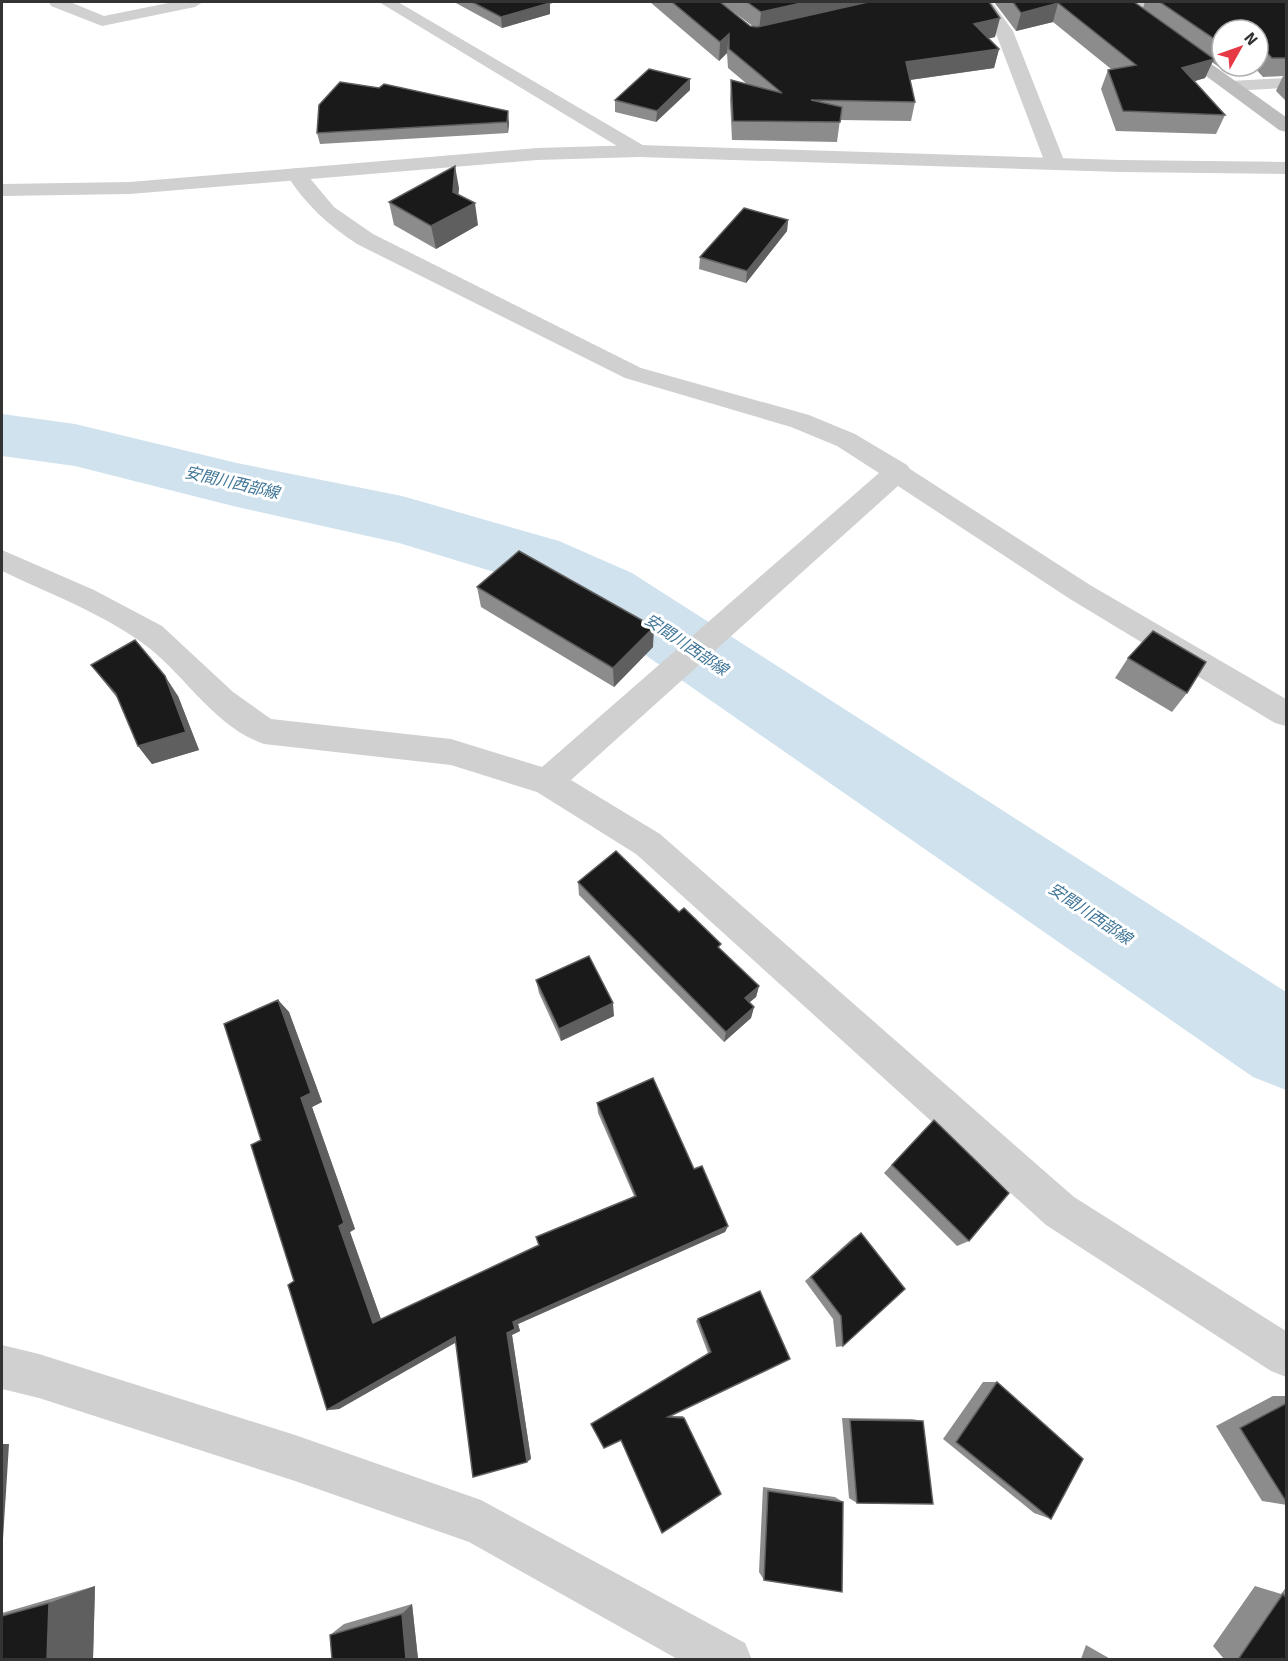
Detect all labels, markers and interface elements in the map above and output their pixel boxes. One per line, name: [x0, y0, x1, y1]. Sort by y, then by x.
north arrow: [1210, 18, 1270, 78]
text: N: [1239, 28, 1262, 50]
water label: 安間川西部線: [183, 462, 283, 504]
water label: 安間川西部線: [641, 610, 733, 681]
water label: 安間川西部線: [1045, 879, 1137, 950]

